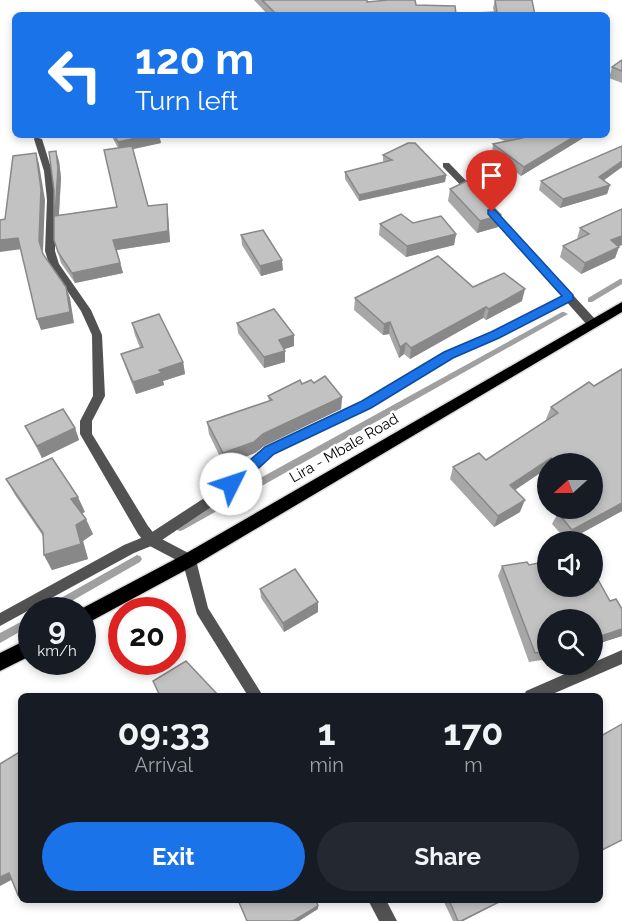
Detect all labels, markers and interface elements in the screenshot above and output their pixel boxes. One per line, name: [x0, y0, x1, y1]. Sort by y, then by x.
text: 120 m: [135, 35, 254, 84]
icon: left: [36, 36, 114, 114]
text: Turn left: [135, 85, 238, 116]
pin: [466, 150, 517, 212]
icon: arrive: [475, 159, 508, 192]
street label: Lira - Mbale Road: [286, 410, 402, 486]
position arrow: [199, 452, 263, 516]
north arrow: [537, 453, 603, 519]
map controls: [537, 453, 603, 675]
button: sound: [537, 531, 603, 597]
speed limit sign: 20: [108, 597, 186, 675]
button: search: [537, 609, 603, 675]
text: 9: [48, 611, 66, 646]
text: km/h: [37, 642, 77, 660]
text: 09:33: [118, 711, 210, 753]
text: 1: [318, 711, 336, 753]
text: 170: [443, 711, 503, 753]
text: Arrival: [134, 753, 193, 777]
text: min: [309, 753, 344, 777]
text: m: [464, 753, 483, 777]
button: Exit: [42, 822, 305, 891]
button: Share: [317, 822, 579, 891]

